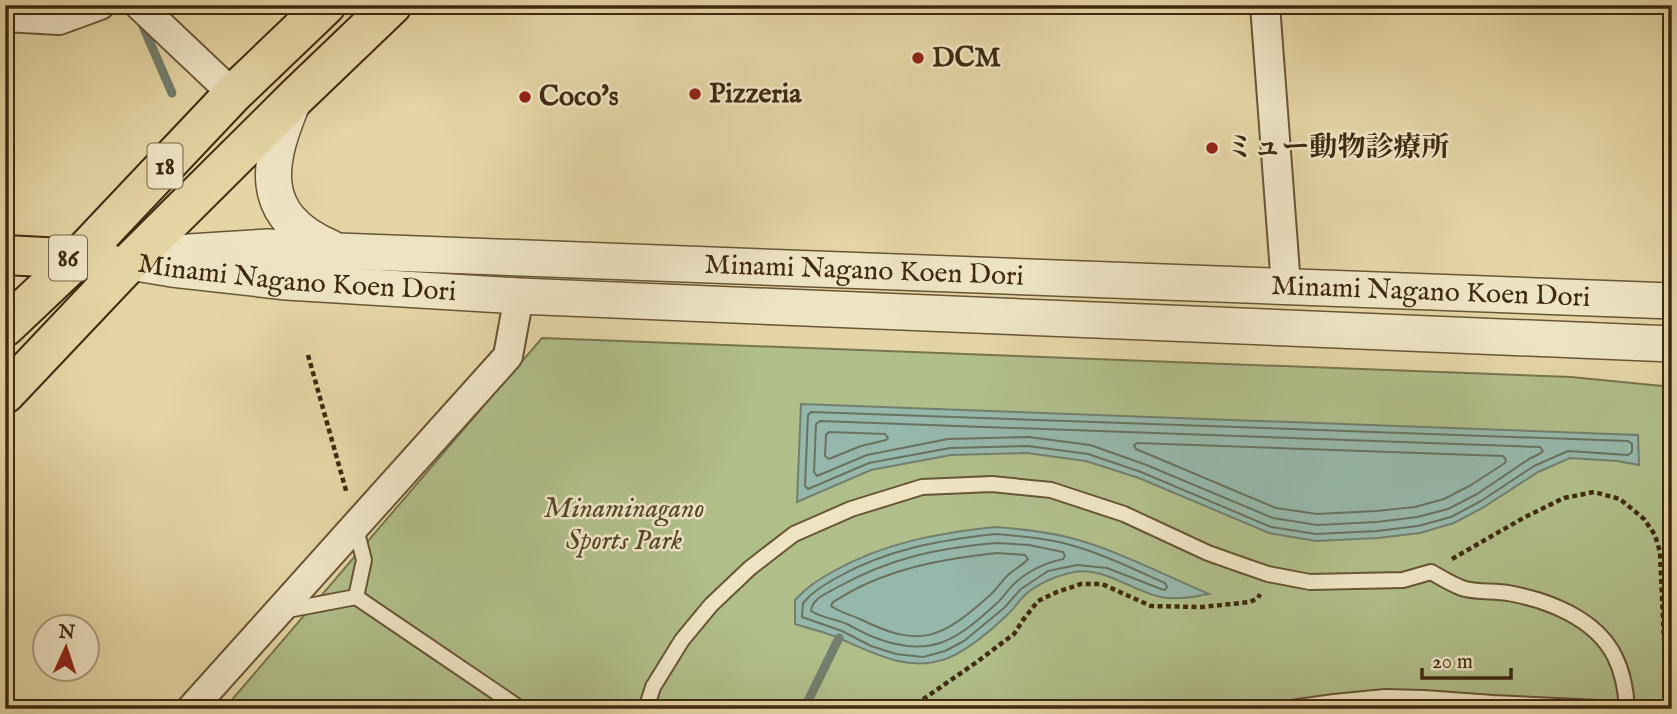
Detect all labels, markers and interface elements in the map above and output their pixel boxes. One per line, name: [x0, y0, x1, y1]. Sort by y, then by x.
place label: DCM: [932, 41, 1001, 76]
marker: DCM: [910, 50, 926, 66]
place label: Pizzeria: [709, 77, 802, 112]
place label: Coco's: [539, 80, 619, 115]
marker: Pizzeria: [687, 86, 703, 102]
marker: Coco's: [517, 89, 533, 105]
place label: ミュー動物診療所: [1226, 131, 1449, 166]
marker: ミュー動物診療所: [1204, 140, 1220, 156]
road number: 18: [148, 144, 182, 188]
road number: 86: [49, 235, 87, 280]
street label: Minami Nagano Koen Dori: [135, 246, 457, 310]
street label: Minami Nagano Koen Dori: [704, 247, 1024, 294]
street label: Minami Nagano Koen Dori: [1270, 268, 1591, 315]
park label: Minaminagano Sports Park: [544, 492, 704, 559]
north arrow: [32, 612, 102, 682]
text: N: [57, 621, 76, 645]
scale bar: [1422, 637, 1511, 681]
text: 20 m: [1432, 649, 1473, 676]

